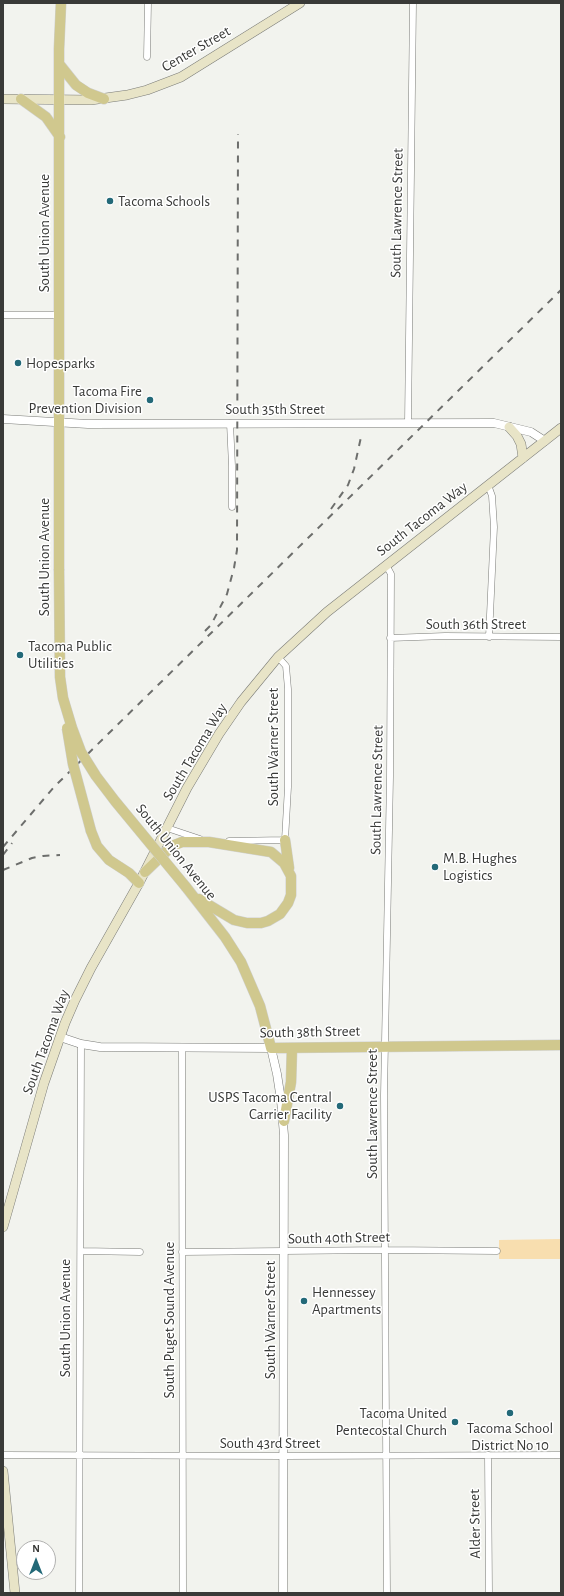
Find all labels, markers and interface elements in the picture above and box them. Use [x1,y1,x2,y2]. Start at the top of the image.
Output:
street label: Center Street [158,22,234,76]
street label: South Lawrence Street [387,148,407,278]
street label: South Union Avenue [35,174,53,292]
place label: Tacoma Schools [118,192,210,210]
marker: Tacoma Schools [105,196,115,206]
place label: Hopesparks [26,354,95,372]
marker: Hopesparks [13,358,23,368]
place label: Tacoma Fire Prevention Division [29,382,142,417]
marker: Tacoma Fire Prevention Division [145,395,155,405]
street label: South 35th Street [225,400,325,418]
street label: South Tacoma Way [373,478,471,560]
street label: South Union Avenue [35,498,53,616]
street label: South 36th Street [426,615,526,633]
place label: Tacoma Public Utilities [28,637,112,672]
marker: Tacoma Public Utilities [15,650,25,660]
street label: South Warner Street [264,688,282,806]
street label: South Tacoma Way [159,700,231,804]
street label: South Lawrence Street [367,725,387,855]
street label: South Union Avenue [132,800,220,904]
place label: M.B. Hughes Logistics [443,849,517,884]
marker: M.B. Hughes Logistics [430,862,440,872]
street label: South Tacoma Way [19,987,73,1097]
street label: South 38th Street [260,1022,360,1042]
street label: South Lawrence Street [363,1049,381,1179]
place label: USPS Tacoma Central Carrier Facility [208,1088,332,1123]
marker: USPS Tacoma Central Carrier Facility [335,1101,345,1111]
street label: South 40th Street [288,1228,390,1248]
street label: South Puget Sound Avenue [160,1242,178,1398]
street label: South Union Avenue [56,1259,74,1377]
street label: South Warner Street [261,1261,279,1379]
place label: Hennessey Apartments [312,1283,381,1318]
marker: Hennessey Apartments [299,1296,309,1306]
place label: Tacoma United Pentecostal Church [336,1404,447,1439]
marker: Tacoma School District No 10 [505,1408,515,1418]
marker: Tacoma United Pentecostal Church [450,1417,460,1427]
place label: Tacoma School District No 10 [467,1419,553,1454]
street label: South 43rd Street [220,1434,320,1452]
street label: Alder Street [465,1489,485,1559]
north arrow [16,1540,56,1580]
text: N [32,1543,40,1554]

